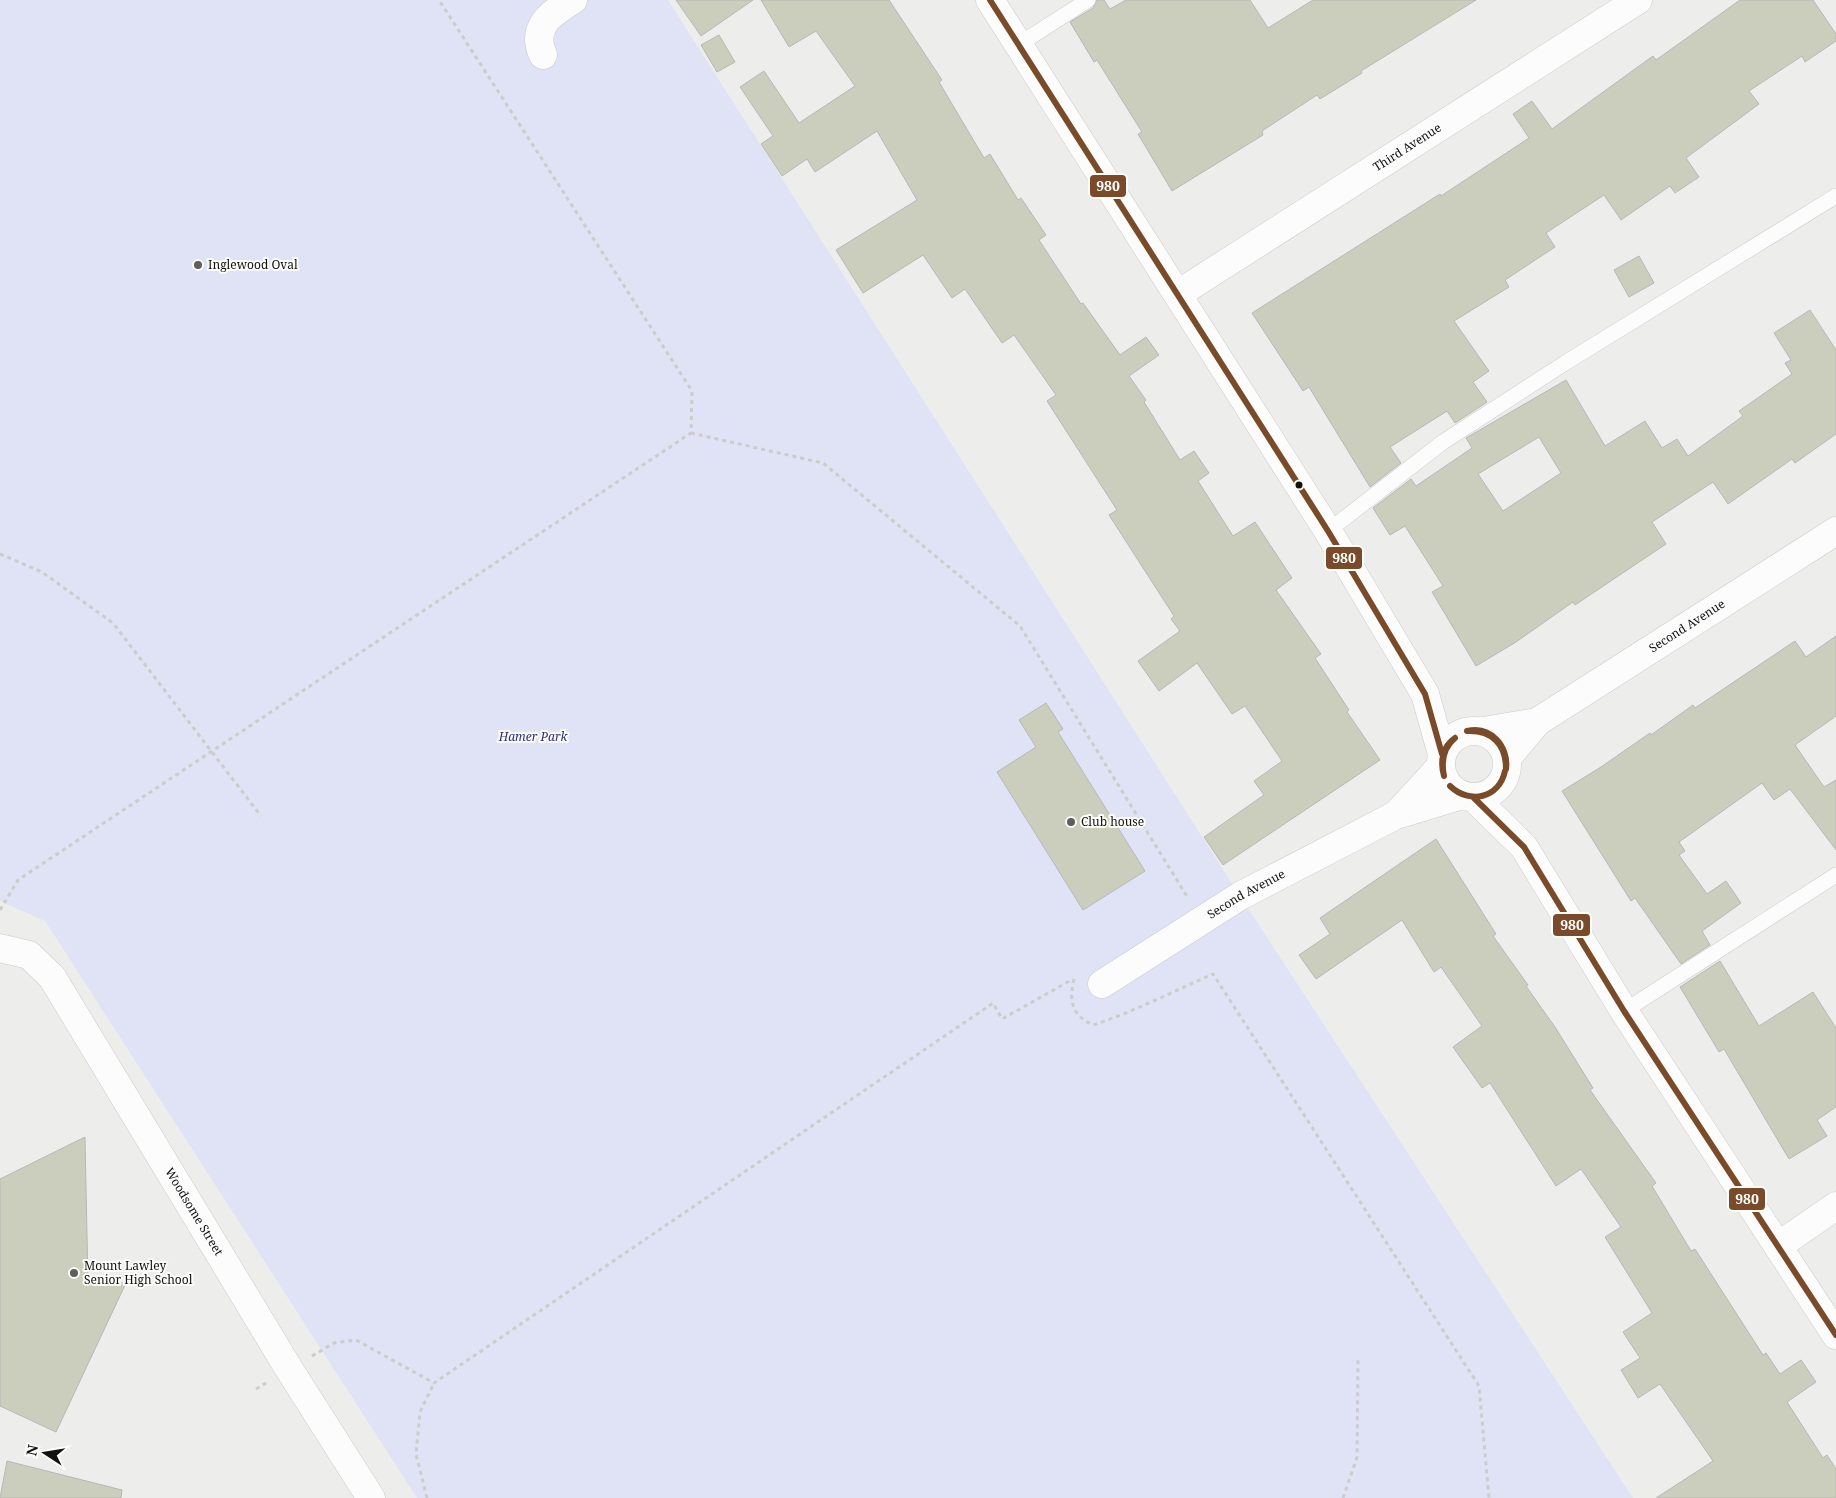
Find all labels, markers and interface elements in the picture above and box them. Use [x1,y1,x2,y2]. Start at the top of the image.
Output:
street label: Third Avenue [1370,119,1444,175]
line badge: 980 [1089,174,1127,198]
text: 980 [1096,176,1120,195]
place label: Inglewood Oval [208,256,298,273]
marker: Inglewood Oval [192,259,204,271]
unlabelled marker [1294,480,1304,490]
line badge: 980 [1325,546,1363,570]
text: 980 [1332,548,1356,567]
street label: Second Avenue [1646,595,1728,656]
park label: Hamer Park [498,728,569,745]
place label: Club house [1081,813,1144,830]
marker: Club house [1065,816,1077,828]
street label: Second Avenue [1204,865,1288,923]
line badge: 980 [1552,913,1591,937]
text: 980 [1560,915,1584,934]
street label: Woodsome Street [161,1164,227,1259]
line badge: 980 [1728,1187,1766,1211]
text: 980 [1735,1189,1759,1208]
place label: Mount Lawley Senior High School [84,1257,193,1288]
marker: Mount Lawley Senior High School [68,1267,80,1279]
north arrow [20,1428,70,1478]
text: N [21,1443,42,1458]

